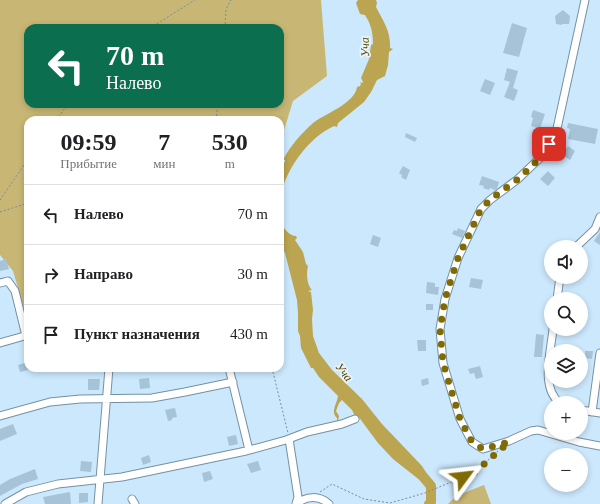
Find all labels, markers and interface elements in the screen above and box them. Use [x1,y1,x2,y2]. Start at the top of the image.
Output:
water label: Уча [358,37,372,57]
icon: left [40,40,92,92]
text: 70 m [106,40,164,71]
text: Налево [106,73,162,93]
pin [532,127,566,161]
text: 09:59 [61,129,117,155]
text: 7 [158,129,170,155]
text: 530 [212,129,248,155]
icon: arrive [538,133,560,155]
text: Прибытие [60,156,117,171]
text: мин [153,156,175,171]
text: m [225,156,235,171]
icon: left [40,204,62,226]
text: Налево [74,206,124,222]
text: 70 m [238,206,268,222]
map controls [544,240,588,492]
button: sound [544,240,588,284]
icon: right [40,264,62,286]
text: Направо [74,266,133,282]
text: 30 m [238,266,268,282]
button: search [544,292,588,336]
icon: arrive [40,324,62,346]
text: Пункт назначения [74,326,200,342]
text: 430 m [230,326,268,342]
button: layers [544,344,588,388]
water label: Уча [332,360,356,384]
button: + [544,396,588,440]
button: − [544,448,588,492]
position arrow [442,456,484,498]

